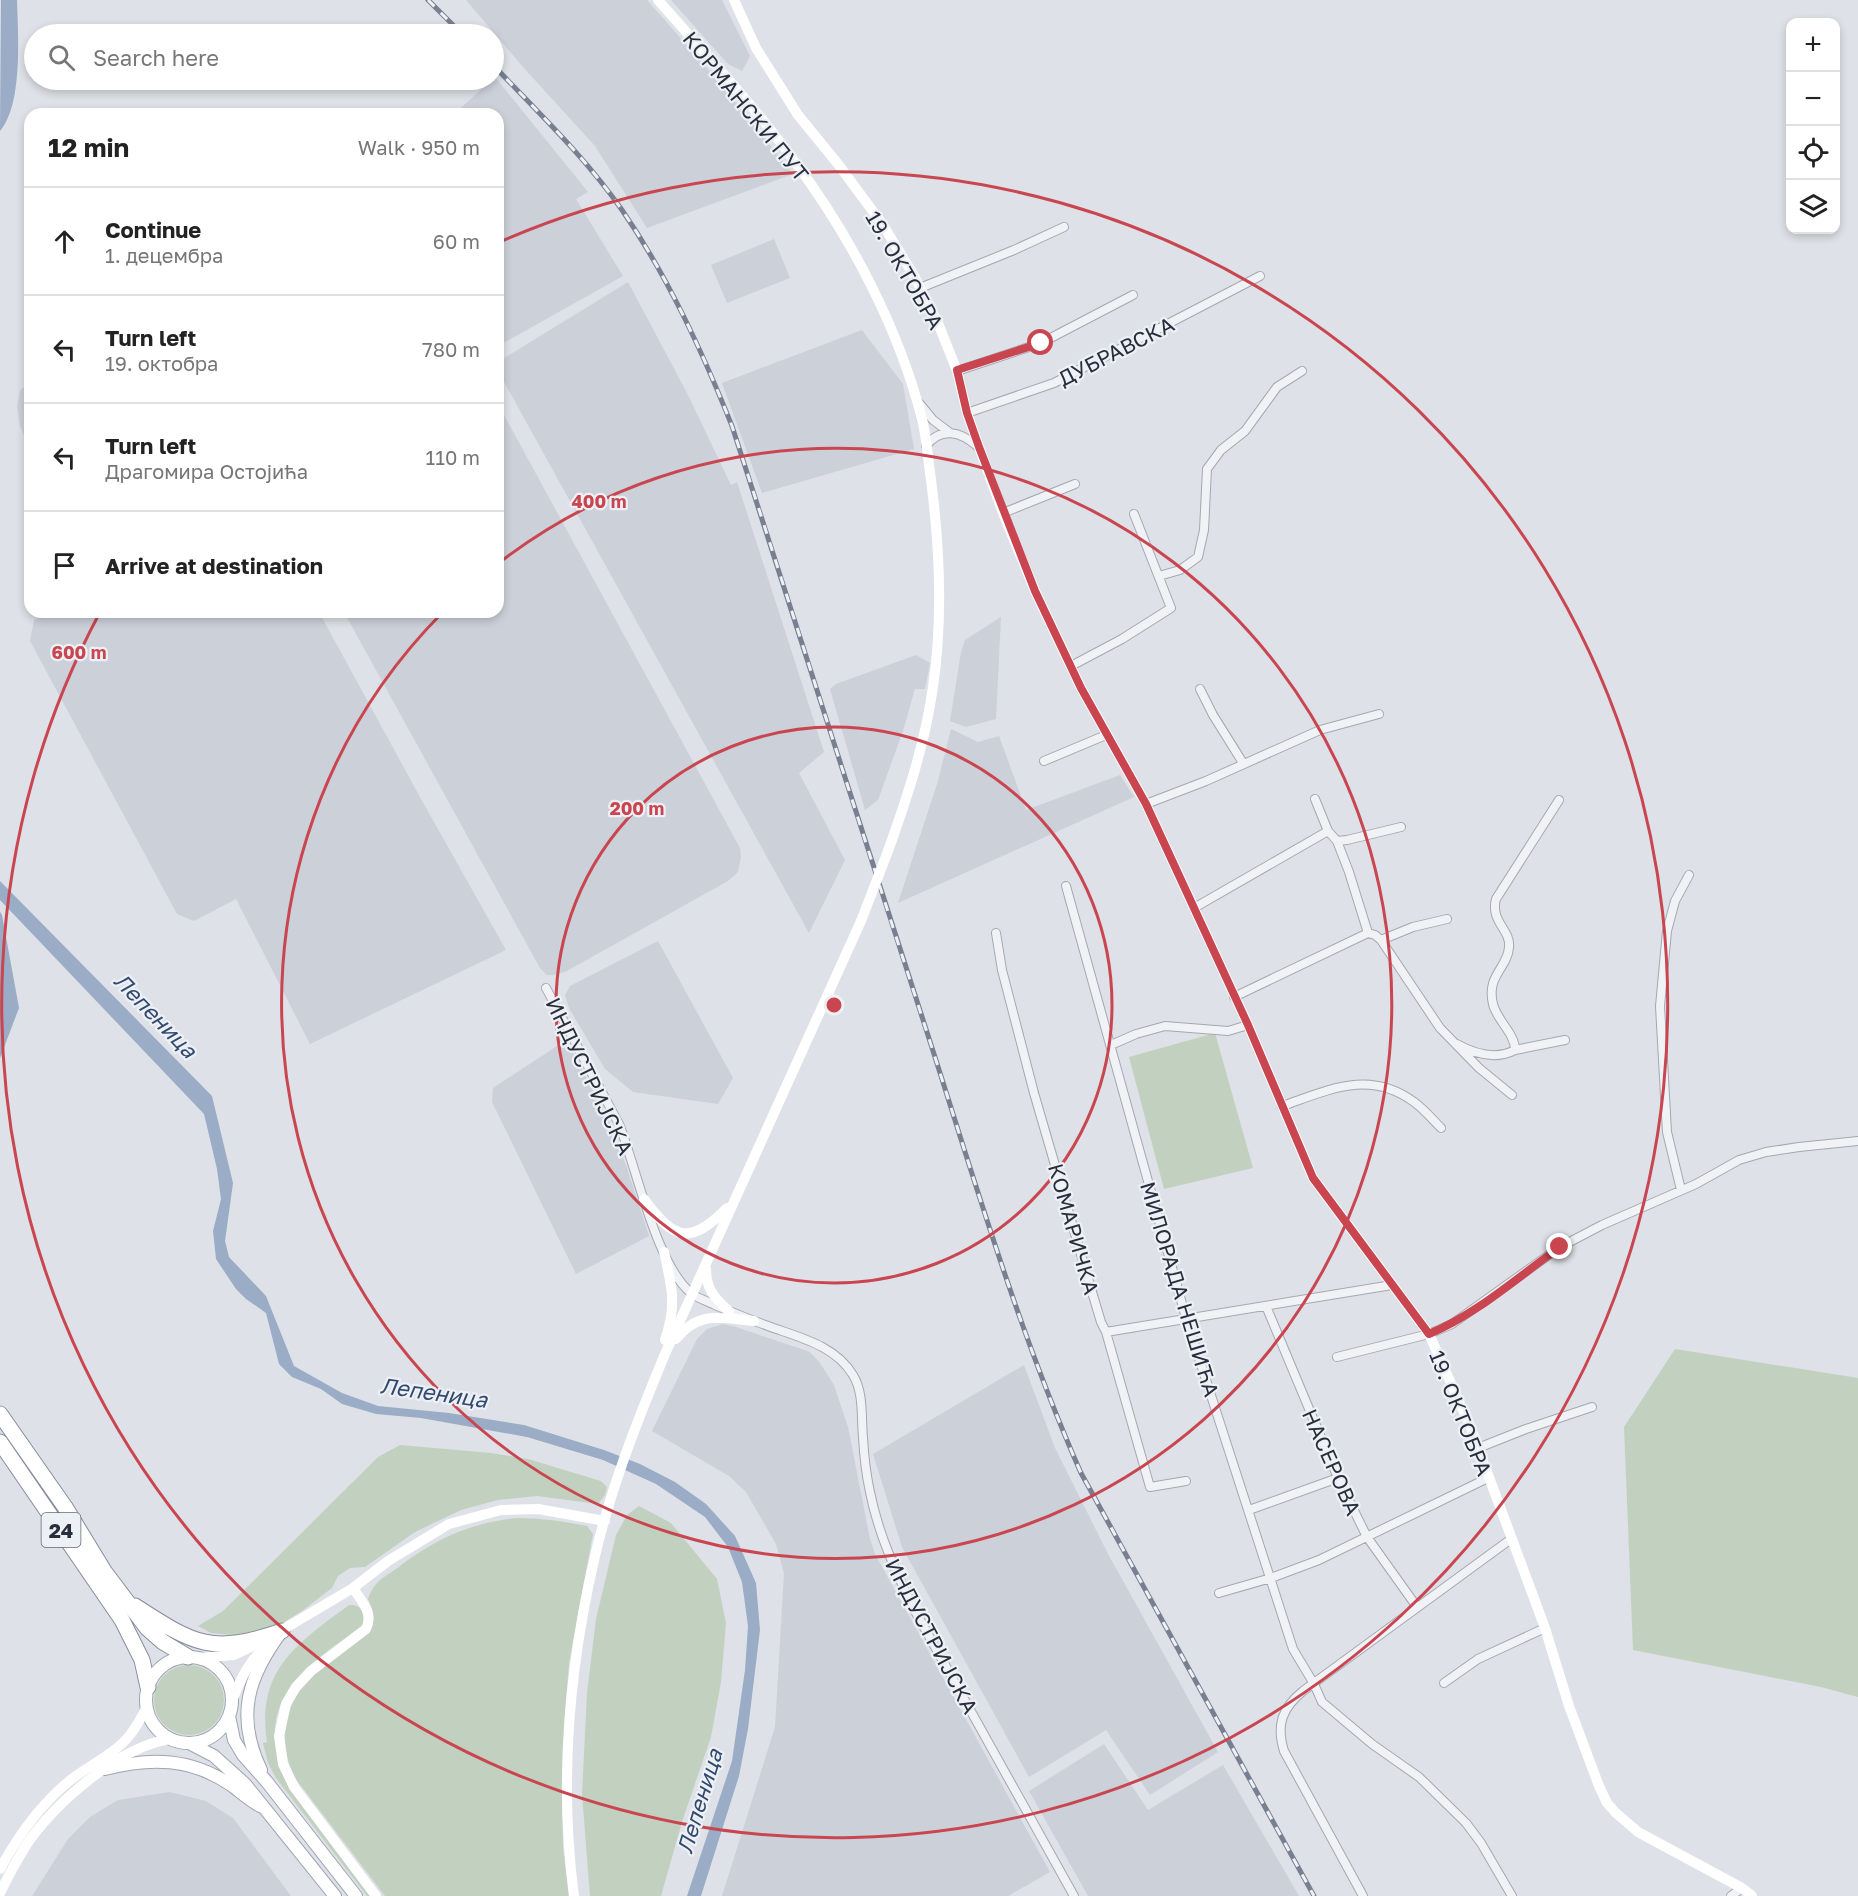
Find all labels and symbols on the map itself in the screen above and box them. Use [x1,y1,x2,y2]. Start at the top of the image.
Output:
street label: КОРМАНСКИ ПУТ [678,26,814,186]
street label: 19. ОКТОБРА [861,206,949,334]
street label: ДУБРАВСКА [1054,311,1178,391]
route start [1027,329,1053,355]
text: 400 m [572,490,626,512]
text: 600 m [51,641,107,663]
text: 200 m [610,797,664,819]
water label: Лепеница [109,967,204,1064]
street label: ИНДУСТРИЈСКА [541,993,639,1159]
centre of rings [824,995,844,1015]
street label: КОМАРИЧКА [1043,1161,1105,1297]
street label: МИЛОРАДА НЕШИЋА [1135,1178,1225,1400]
route end [1546,1233,1572,1259]
street label: 19. ОКТОБРА [1424,1347,1498,1479]
water label: Лепеница [379,1371,491,1413]
street label: НАСЕРОВА [1297,1405,1367,1519]
road number: 24 [42,1513,80,1547]
street label: ИНДУСТРИЈСКА [880,1554,984,1718]
water label: Лепеница [670,1744,728,1856]

